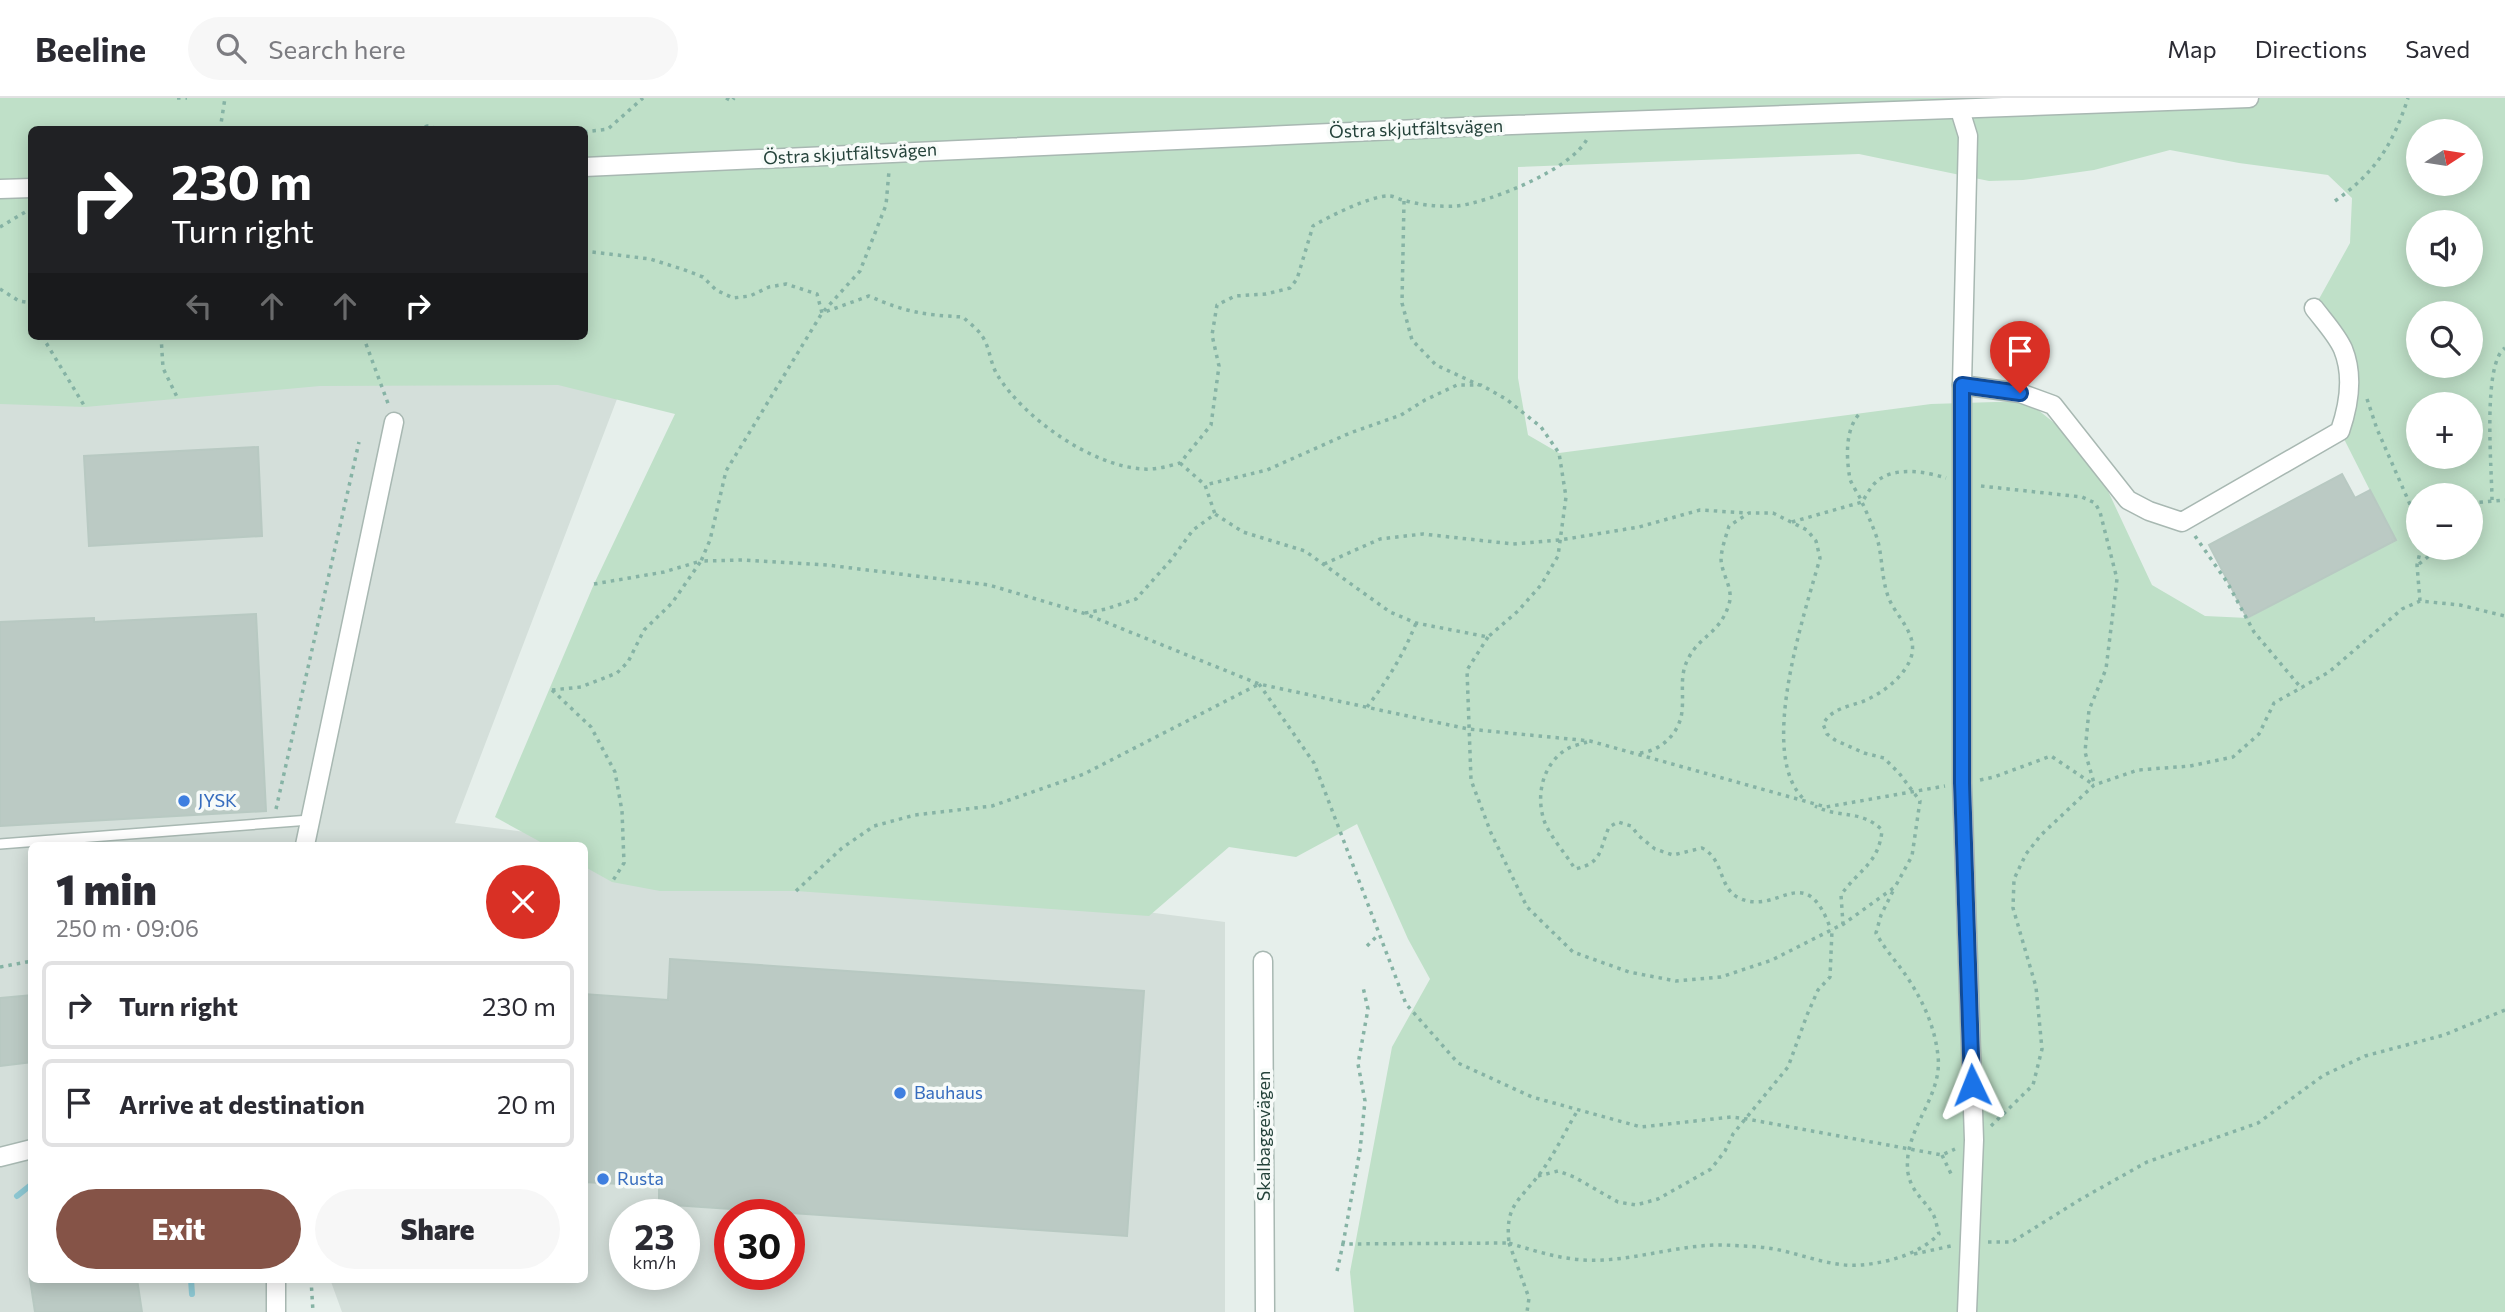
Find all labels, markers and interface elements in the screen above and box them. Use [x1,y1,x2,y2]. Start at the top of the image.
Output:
search box [188,17,678,80]
text: Beeline [35,28,146,69]
icon: search [212,29,250,67]
text: Search here [268,33,406,64]
text: Map [2167,34,2217,63]
text: Directions [2255,34,2367,63]
text: Saved [2405,34,2470,63]
street label: Östra skjutfältsvägen [1329,114,1503,142]
north arrow [2406,119,2483,196]
map controls [2406,119,2483,560]
street label: Östra skjutfältsvägen [762,137,937,169]
text: 230 m [171,150,312,210]
icon: right [56,154,147,245]
text: Turn right [171,210,314,250]
button: sound [2406,210,2483,287]
icon: left [180,287,218,325]
icon: ahead [253,287,291,325]
icon: ahead [326,287,364,325]
icon: right [399,287,437,325]
button: search [2406,301,2483,378]
pin [1990,321,2050,393]
icon: arrive [2001,332,2039,370]
button: + [2406,392,2483,469]
button: − [2406,483,2483,560]
place label: JYSK [198,789,237,811]
marker: JYSK [176,793,192,809]
text: 1 min [56,862,157,914]
button: close [486,865,560,939]
text: 250 m · 09:06 [56,914,199,942]
icon: right [60,986,98,1024]
text: Turn right [119,990,238,1021]
text: 230 m [482,990,556,1021]
position arrow [1935,1048,2009,1122]
street label: Skalbaggevägen [1252,1071,1274,1201]
place label: Bauhaus [914,1081,983,1103]
icon: arrive [60,1084,98,1122]
marker: Bauhaus [892,1085,908,1101]
text: Arrive at destination [119,1088,365,1119]
text: 20 m [497,1088,556,1119]
place label: Rusta [617,1167,664,1189]
marker: Rusta [595,1171,611,1187]
button: Exit [56,1189,301,1269]
button: Share [315,1189,560,1269]
speed limit sign: 30 [714,1199,805,1290]
text: 23 [634,1214,675,1257]
text: km/h [633,1251,676,1273]

